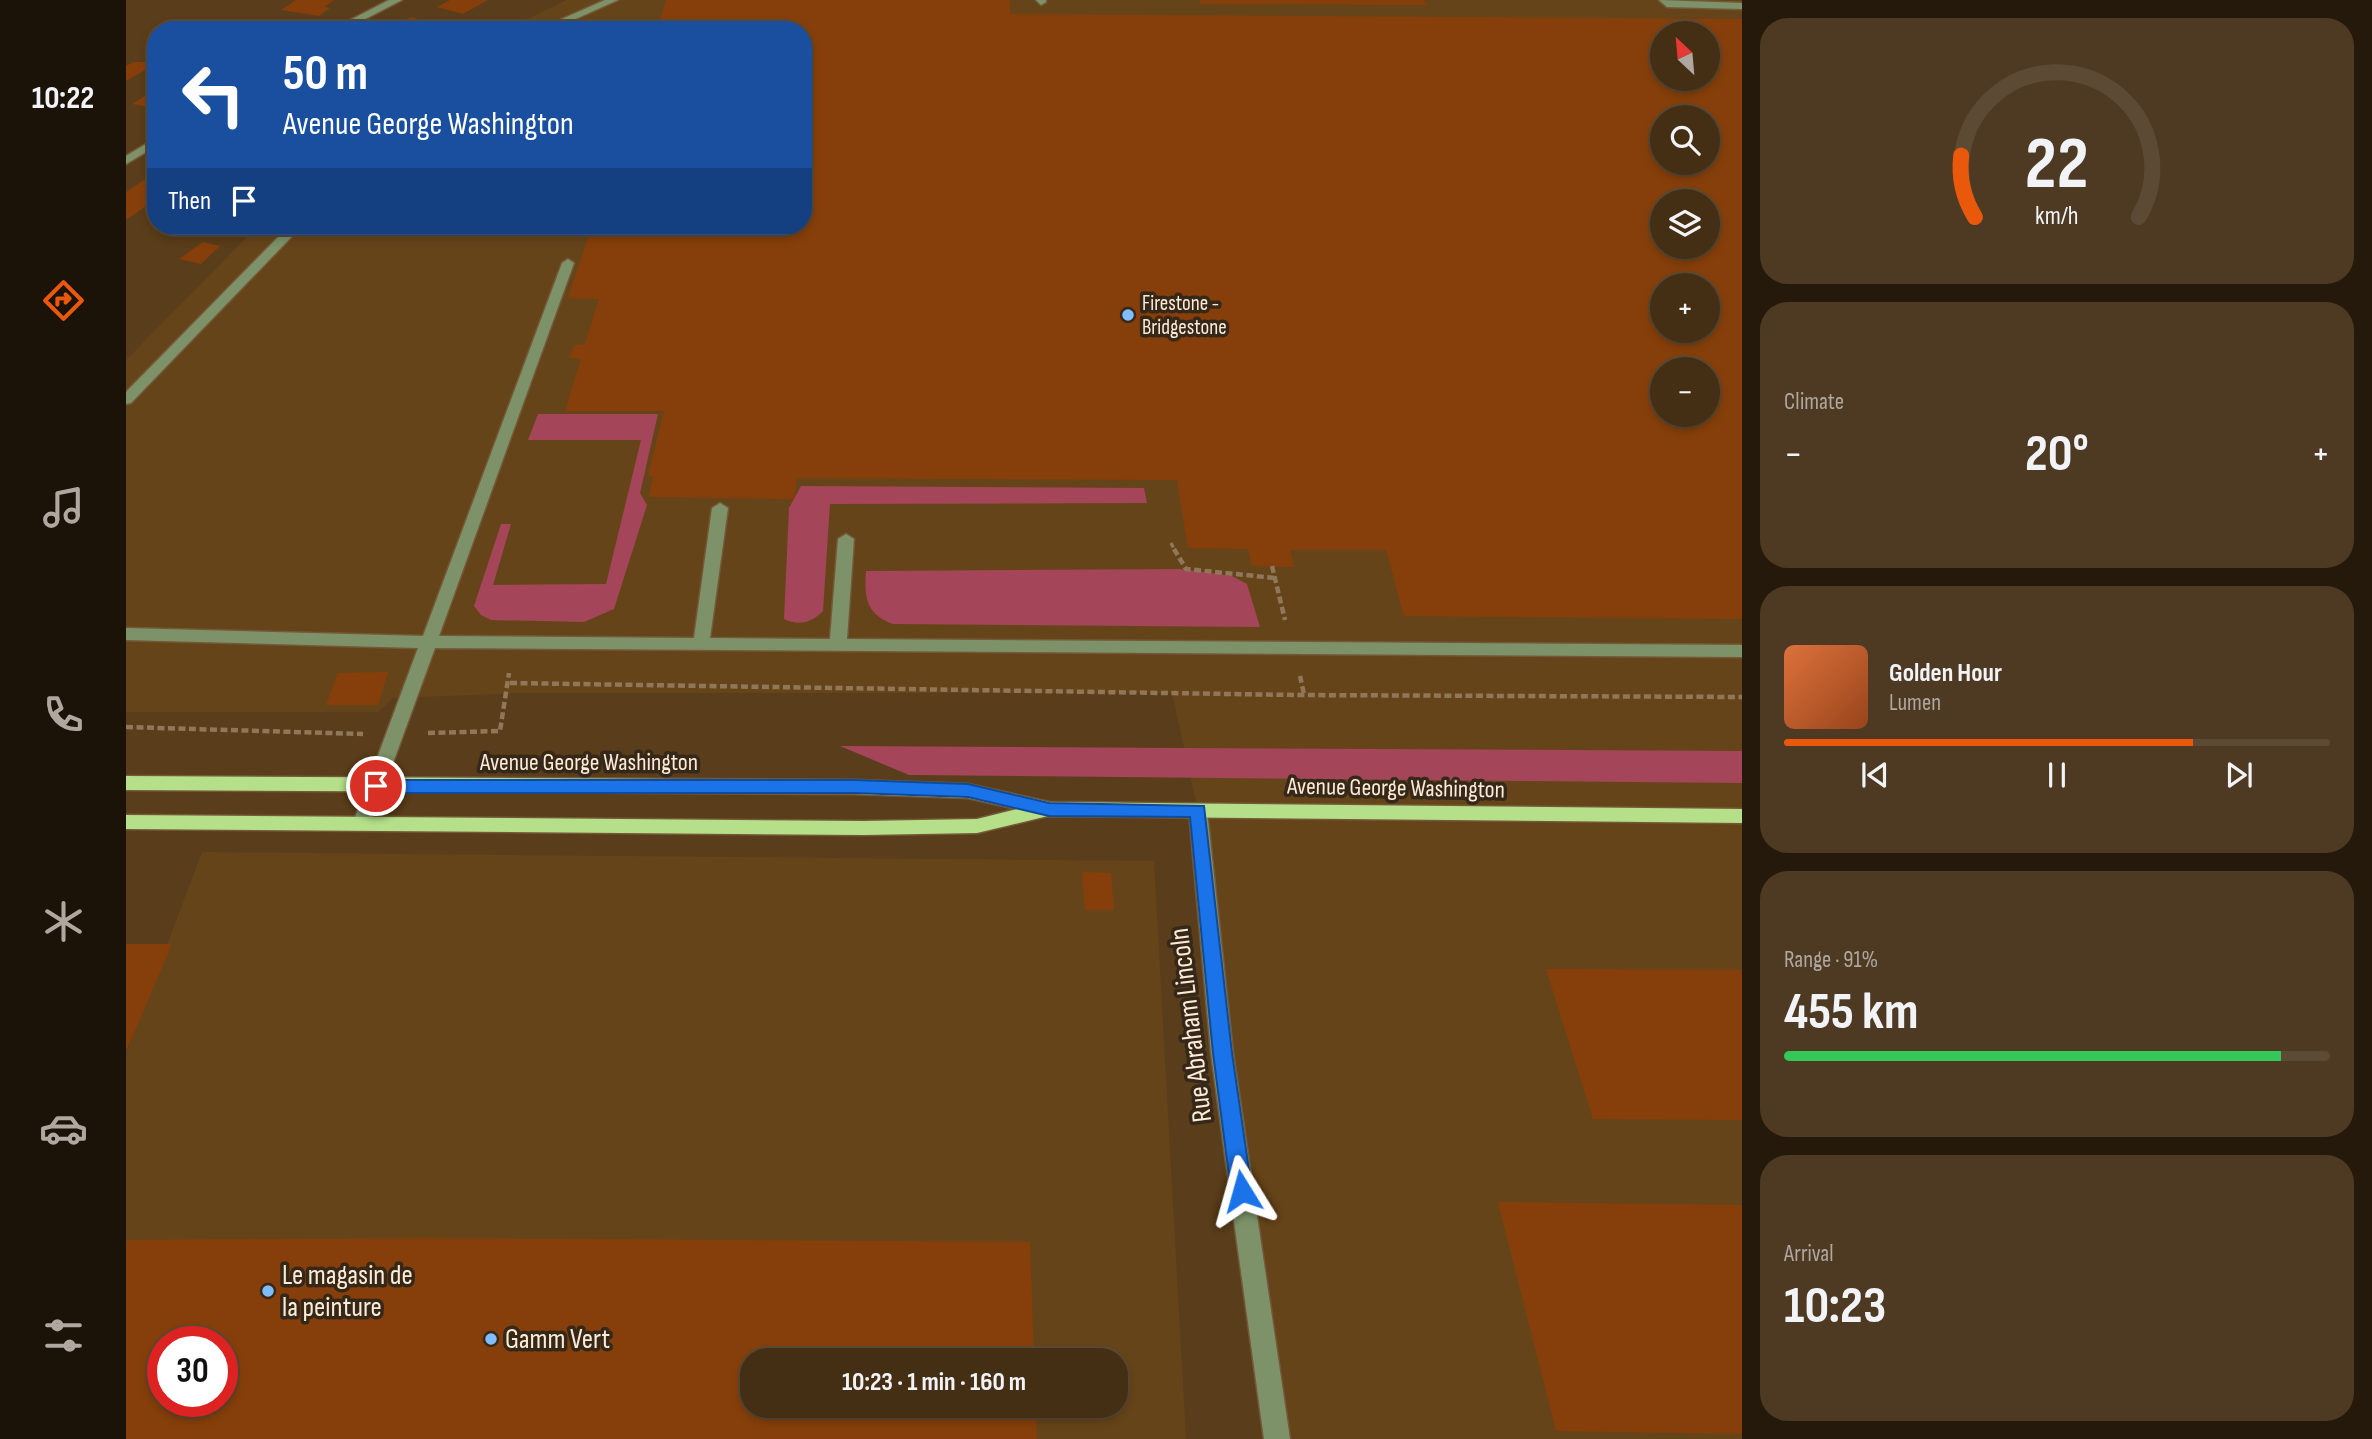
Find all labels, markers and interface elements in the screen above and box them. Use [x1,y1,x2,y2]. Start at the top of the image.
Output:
north arrow [1650,21,1720,91]
map controls [1650,21,1720,427]
text: 50 m [283,45,368,104]
icon: left [168,49,259,140]
text: 10:22 [32,79,94,118]
text: Avenue George Washington [283,105,574,144]
button: search [1650,105,1720,175]
text: 22 [2025,121,2089,209]
icon: arrive [225,182,263,220]
text: Then [168,186,211,217]
button: layers [1650,189,1720,259]
text: km/h [2035,201,2079,232]
button: + [1650,273,1720,343]
icon: directions [39,276,88,325]
place label: Firestone - Bridgestone [1142,291,1227,340]
marker: Firestone - Bridgestone [1120,307,1136,323]
button: − [1650,357,1720,427]
text: Climate [1784,388,1844,416]
text: 20° [2025,423,2089,486]
text: − [1784,432,1803,477]
text: + [2311,432,2330,477]
icon: music [39,483,88,532]
text: Golden Hour [1889,658,2002,689]
text: Lumen [1889,689,1941,717]
icon: phone [39,690,88,739]
street label: Avenue George Washington [479,748,698,777]
pin [346,756,406,816]
icon: previous [1856,756,1894,794]
icon: pause [2038,756,2076,794]
icon: next [2220,756,2258,794]
icon: arrive [357,767,395,805]
street label: Avenue George Washington [1286,772,1505,804]
icon: climate [39,897,88,946]
street label: Rue Abraham Lincoln [1163,926,1219,1124]
text: Range · 91% [1784,946,1878,974]
text: 455 km [1784,981,1918,1044]
icon: car [39,1104,88,1153]
position arrow [1205,1154,1279,1228]
text: Arrival [1784,1240,1833,1268]
place label: Le magasin de la peinture [282,1259,413,1324]
text: 10:23 [1784,1275,1886,1338]
marker: Le magasin de la peinture [260,1283,276,1299]
icon: filters [39,1311,88,1360]
place label: Gamm Vert [505,1323,610,1356]
speed limit sign: 30 [147,1326,238,1417]
marker: Gamm Vert [483,1331,499,1347]
text: 10:23 · 1 min · 160 m [842,1367,1026,1398]

